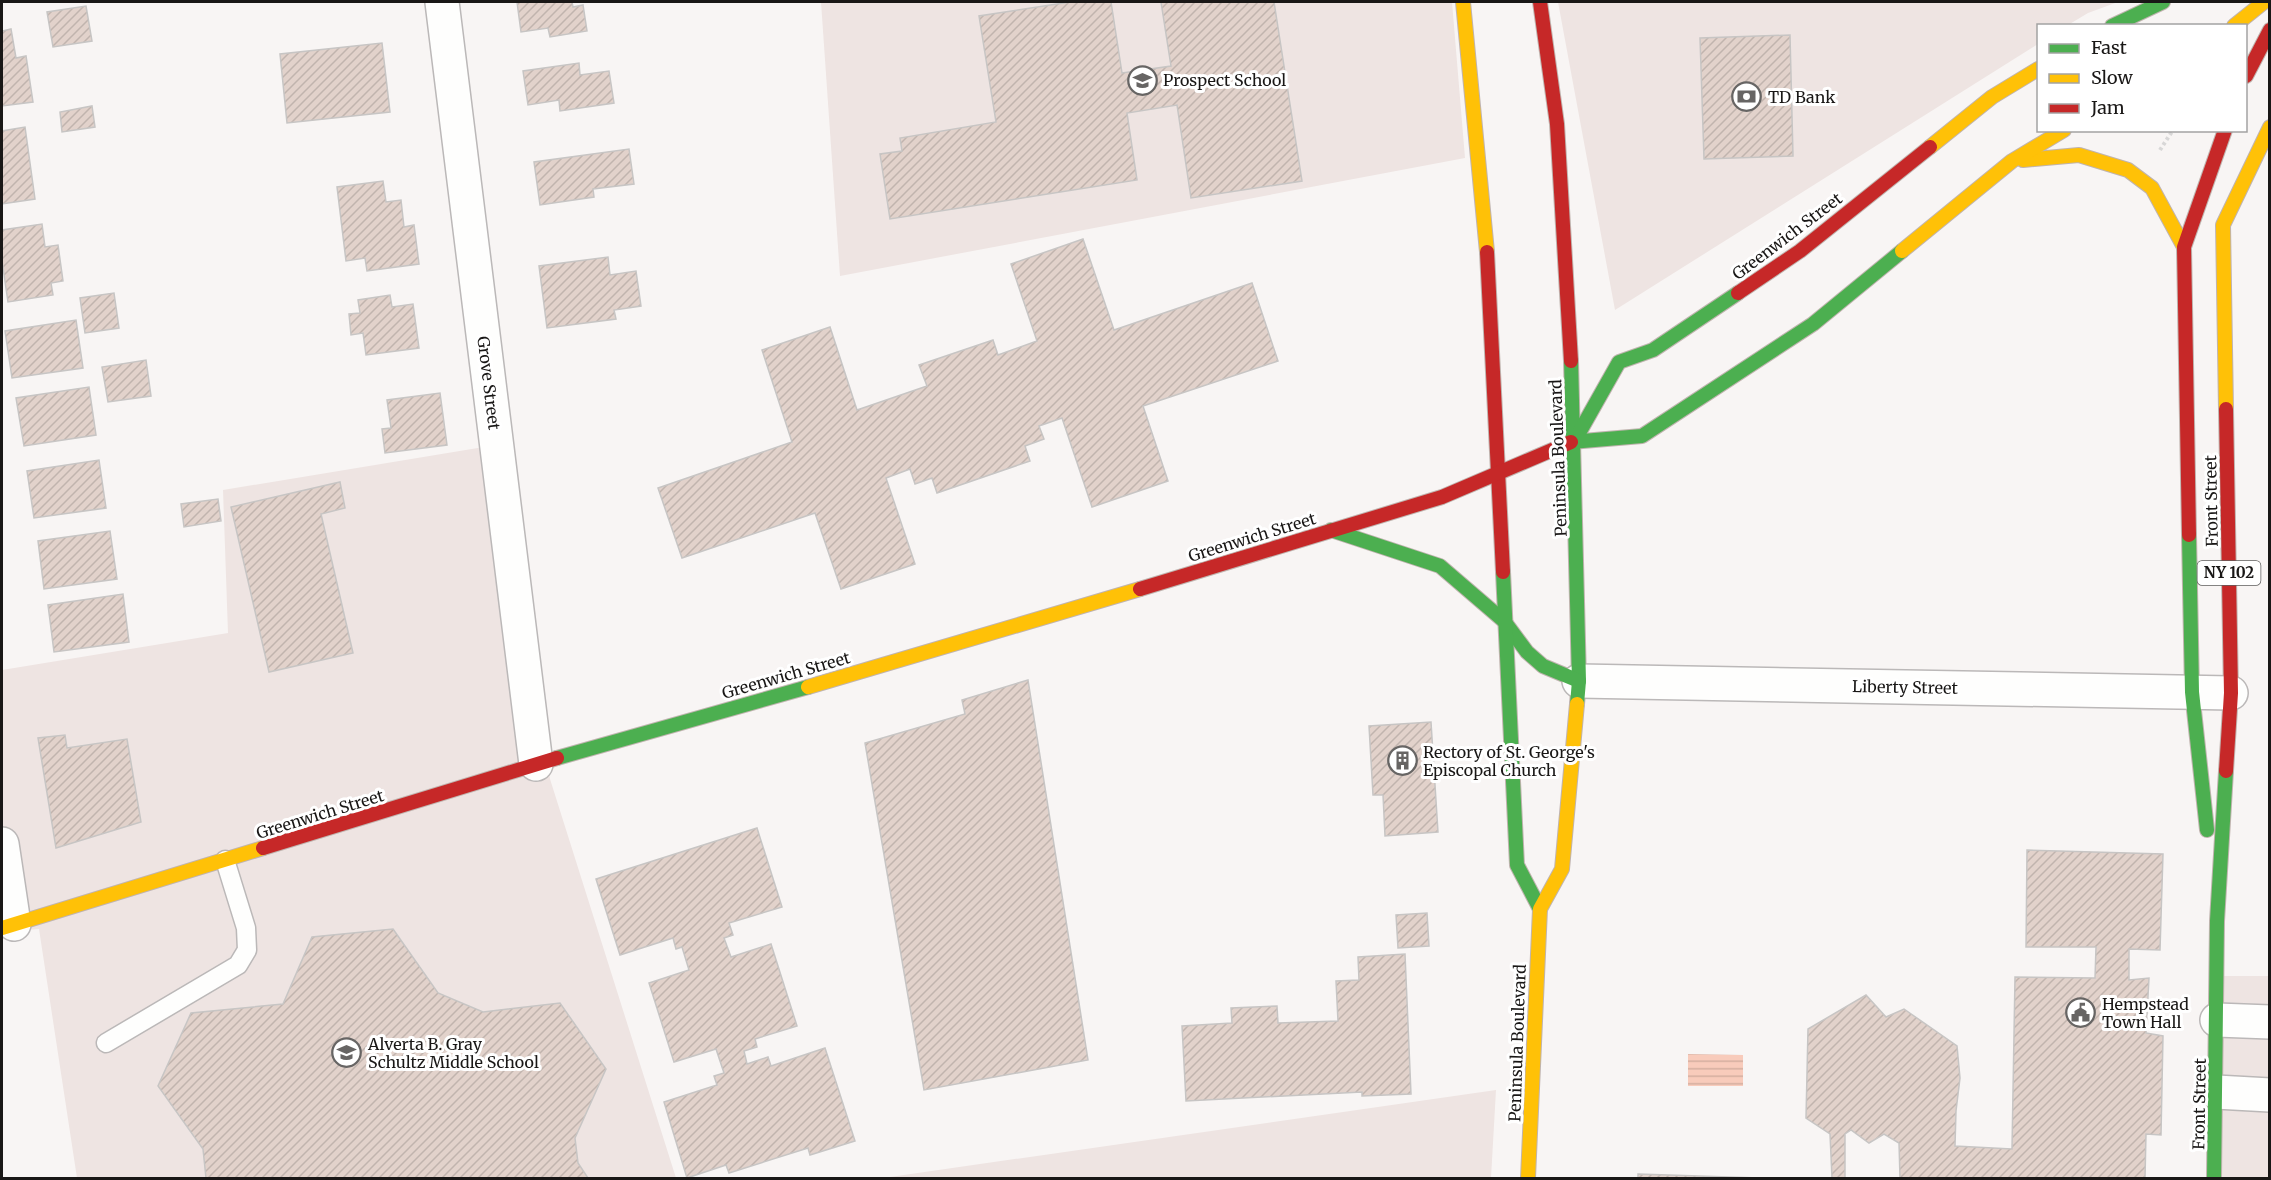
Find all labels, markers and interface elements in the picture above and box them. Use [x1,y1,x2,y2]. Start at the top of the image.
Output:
legend [2037,24,2247,132]
text: Fast [2091,36,2127,59]
school or university icon: Prospect School [1126,64,1158,96]
text: Slow [2091,66,2134,89]
place label: Prospect School [1163,70,1286,90]
bank icon: TD Bank [1731,81,1763,113]
place label: TD Bank [1768,87,1836,107]
text: Jam [2090,96,2125,119]
street label: Greenwich Street [1728,188,1846,284]
street label: Grove Street [473,335,505,432]
street label: Peninsula Boulevard [1545,379,1571,537]
street label: Front Street [2200,454,2222,547]
street label: Greenwich Street [1186,508,1319,566]
road number: NY 102 [2198,561,2260,585]
street label: Greenwich Street [720,647,853,703]
street label: Liberty Street [1852,676,1959,698]
place label: Rectory of St. George's Episcopal Church [1423,742,1595,780]
building icon: Rectory of St. George's Episcopal Church [1386,745,1418,777]
street label: Greenwich Street [254,785,387,843]
street label: Peninsula Boulevard [1504,964,1530,1122]
place label: Hempstead Town Hall [2102,994,2189,1032]
public building icon: Hempstead Town Hall [2065,997,2097,1029]
place label: Alverta B. Gray Schultz Middle School [367,1034,539,1072]
school or university icon: Alverta B. Gray Schultz Middle School [331,1037,363,1069]
street label: Front Street [2188,1057,2210,1150]

